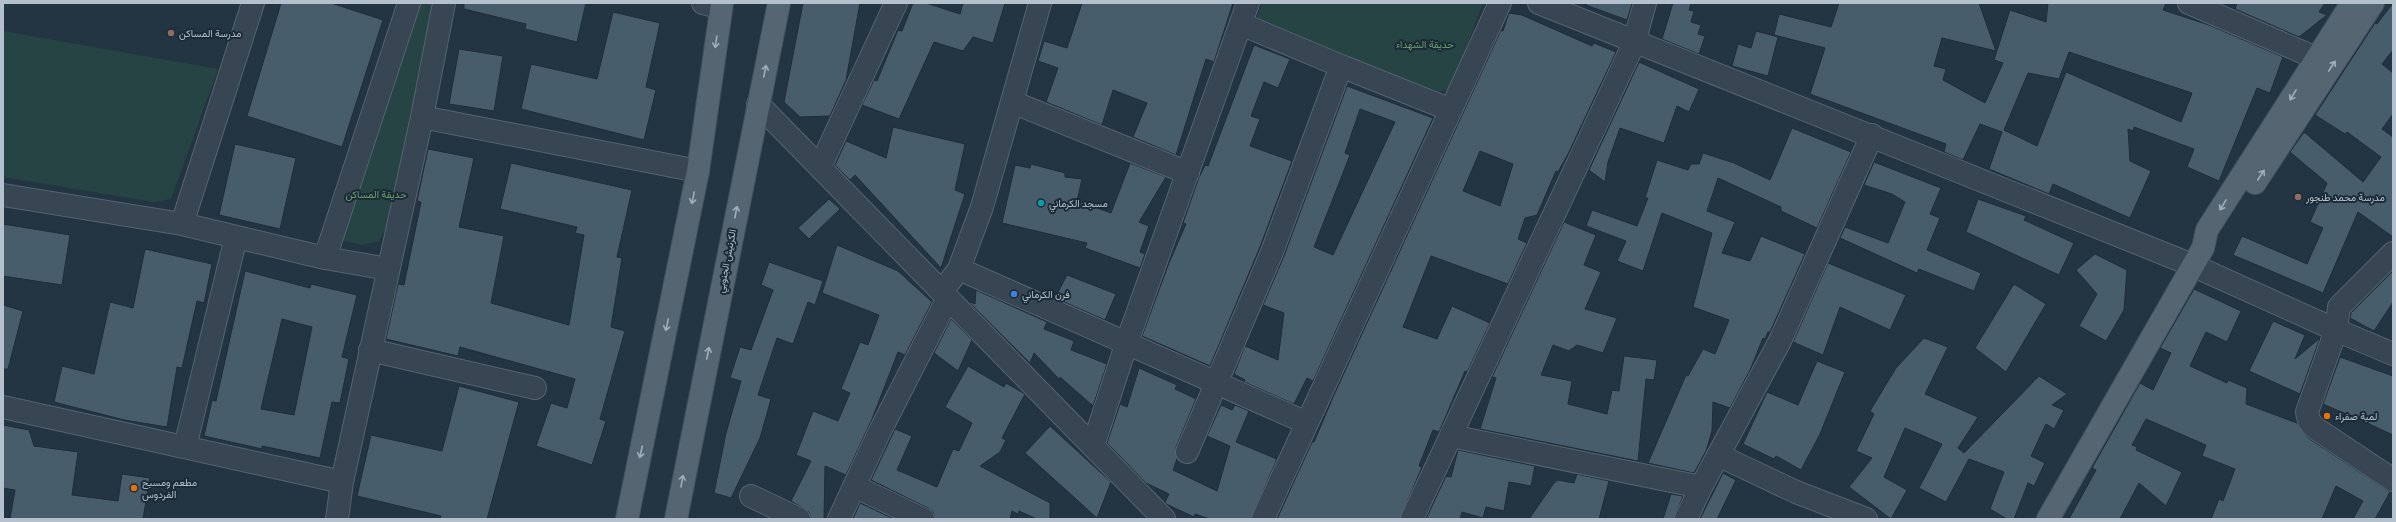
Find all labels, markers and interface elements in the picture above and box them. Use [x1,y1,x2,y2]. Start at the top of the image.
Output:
marker: مدرسة المساكن [166,28,176,38]
place label: مدرسة المساكن [179,28,241,40]
one-way arrow [712,35,720,48]
park label: حديقة الشهداء [1396,39,1454,51]
one-way arrow [2328,61,2336,72]
one-way arrow [761,65,769,78]
one-way arrow [2289,89,2297,100]
one-way arrow [2256,169,2265,180]
park label: حديقة المساكن [345,189,407,201]
one-way arrow [688,191,696,204]
marker: مدرسة محمد طنجور [2293,192,2303,202]
place label: مدرسة محمد طنجور [2305,192,2385,204]
marker: مسجد الكرماني [1036,198,1046,208]
place label: مسجد الكرماني [1049,198,1108,212]
one-way arrow [2219,199,2227,211]
one-way arrow [732,206,740,219]
street label: الكرنيش الجنوبي [715,228,741,295]
marker: فرن الكرماني [1009,289,1019,299]
place label: فرن الكرماني [1022,289,1070,303]
one-way arrow [662,318,670,331]
one-way arrow [704,347,712,360]
marker: لمبة صفراء [2322,411,2332,421]
place label: لمبة صفراء [2335,411,2378,423]
one-way arrow [636,446,644,459]
one-way arrow [678,474,686,487]
place label: مطعم ومسبح الفردوس [142,477,197,501]
marker: مطعم ومسبح الفردوس [129,483,139,493]

